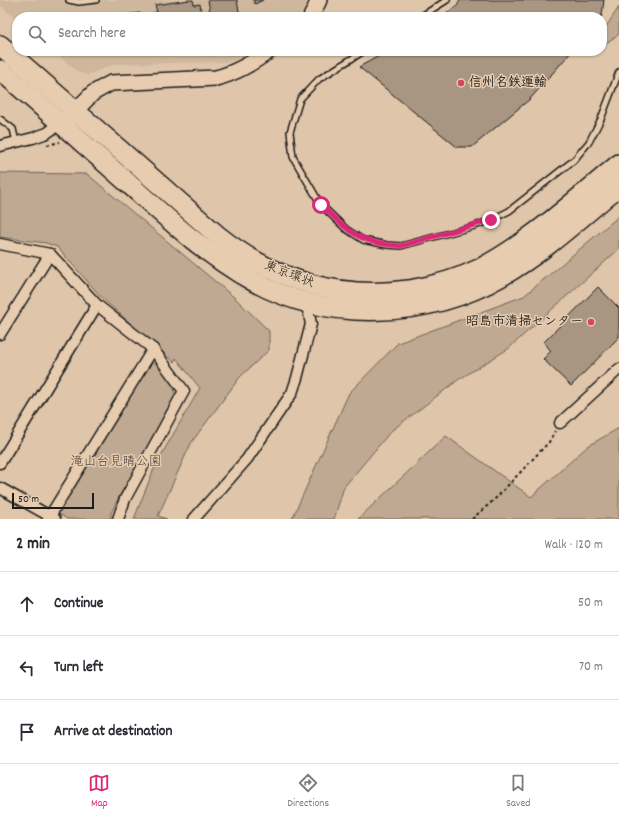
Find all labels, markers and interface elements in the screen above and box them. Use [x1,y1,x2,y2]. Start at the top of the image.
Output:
search box [12,12,607,56]
icon: search [26,23,48,45]
text: Search here [58,23,126,45]
place label: 信州名鉄運輸 [469,74,547,93]
marker: 信州名鉄運輸 [456,78,466,88]
route start [312,196,330,214]
route end [482,211,500,229]
street label: 東京環状 [261,257,317,293]
place label: 昭島市清掃センター [466,313,583,332]
marker: 昭島市清掃センター [586,317,596,327]
park label: 滝山台見晴公園 [70,453,162,472]
scale bar [12,491,94,510]
text: 50 m [18,492,39,508]
text: 2 min [16,533,50,557]
text: Walk · 120 m [545,536,603,555]
icon: ahead [16,593,38,615]
text: Continue [54,593,103,615]
text: 50 m [578,594,603,613]
icon: left [16,657,38,679]
text: Turn left [54,657,103,679]
text: 70 m [579,658,603,677]
icon: arrive [16,721,38,743]
text: Arrive at destination [54,721,172,743]
tab: Map [88,772,110,812]
tab: Directions [287,772,329,812]
tab: Saved [506,772,531,812]

